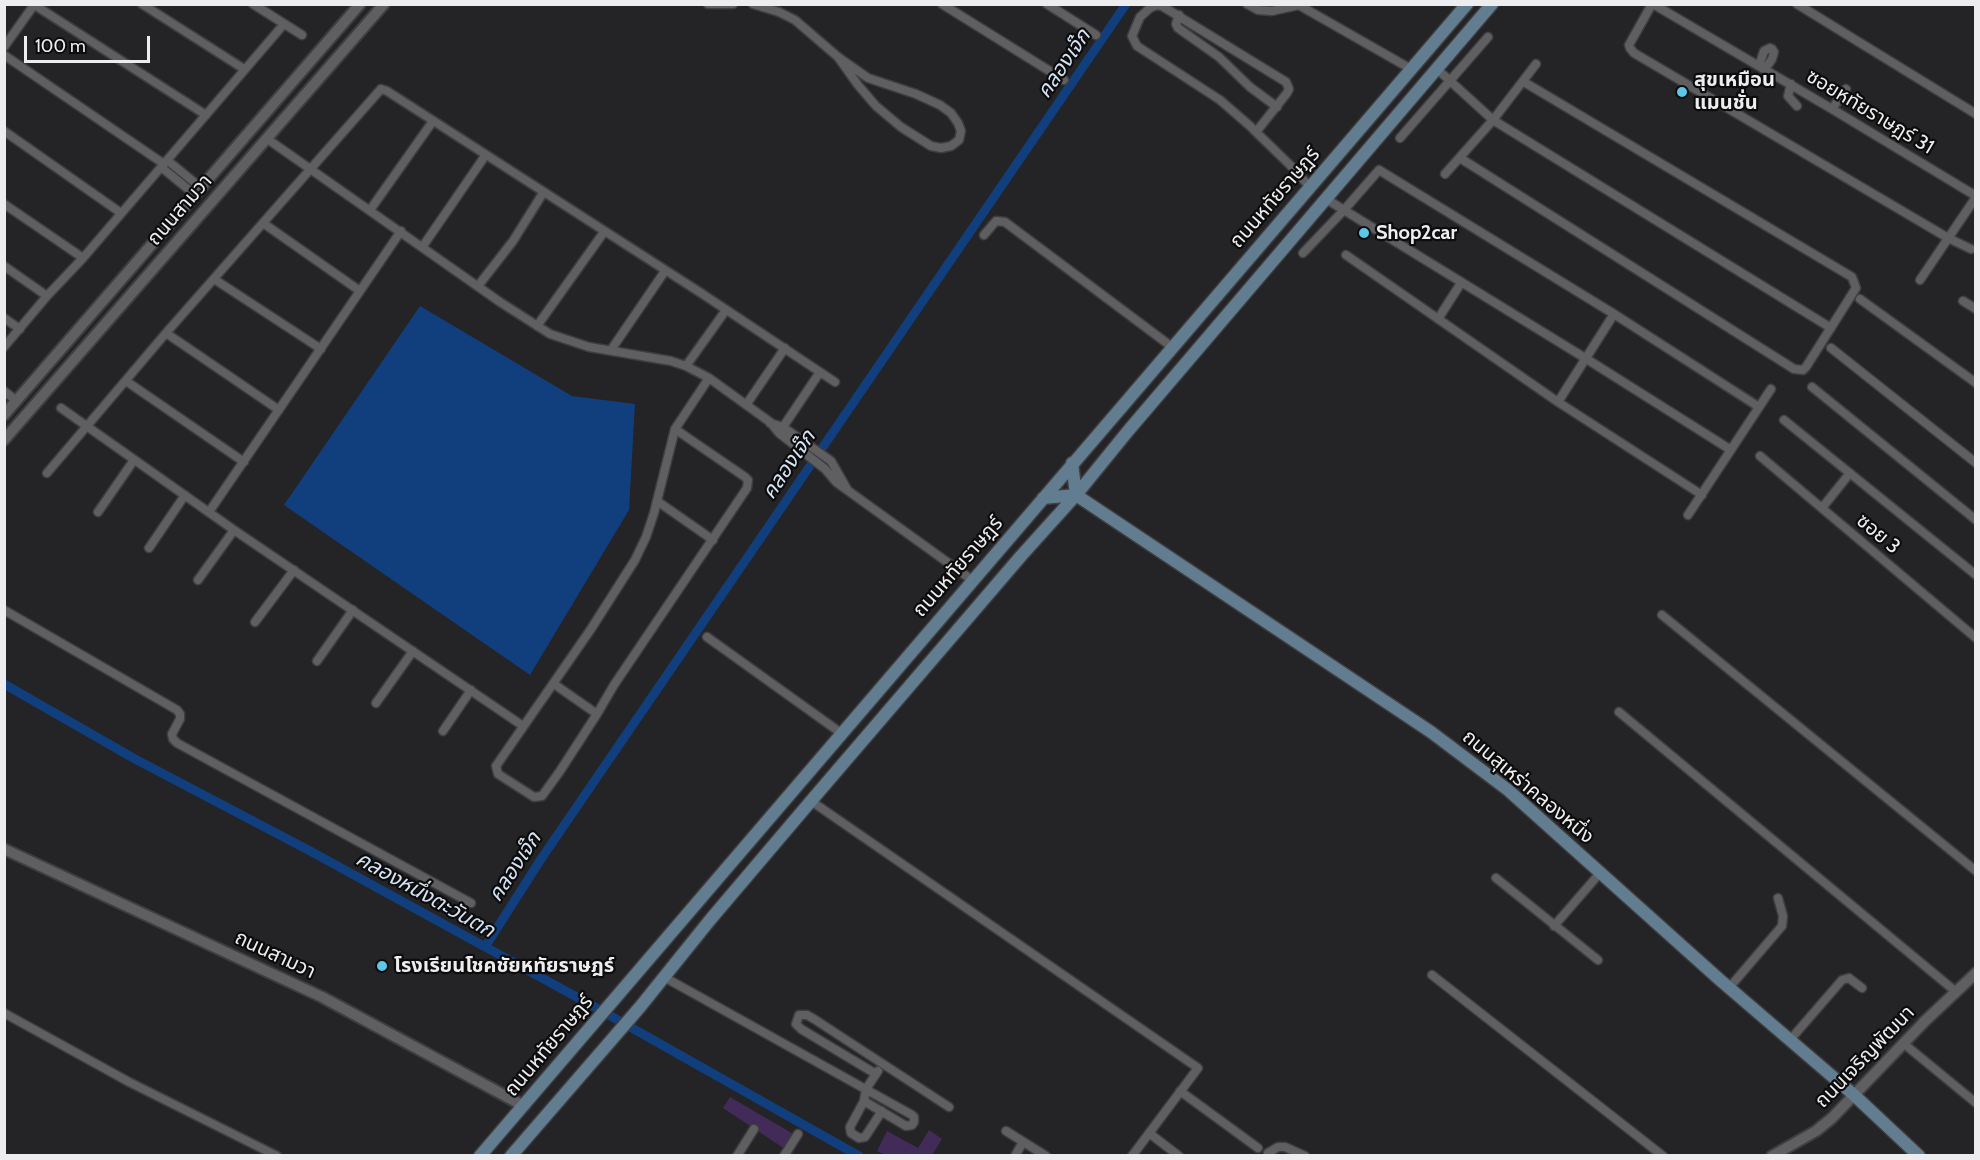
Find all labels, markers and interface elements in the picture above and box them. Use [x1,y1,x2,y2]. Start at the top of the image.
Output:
scale bar [27,24,153,62]
water label: คลองเจ๊ก [1032,25,1096,103]
text: 100 m [35,35,86,57]
street label: ซอยหทัยราษฎร์ 31 [1802,64,1938,160]
place label: สุขเหมือน แมนชั่น [1694,68,1775,115]
marker: สุขเหมือน แมนชั่น [1675,85,1689,99]
street label: ถนนหทัยราษฎร์ [1225,143,1325,253]
street label: ถนนสามวา [143,170,217,250]
place label: Shop2car [1376,221,1457,245]
marker: Shop2car [1357,226,1371,240]
water label: คลองเจ๊ก [757,426,821,504]
street label: ซอย 3 [1851,509,1905,559]
street label: ถนนหทัยราษฎร์ [908,512,1008,622]
street label: ถนนสุเหร่าคลองหนึ่ง [1457,725,1599,849]
water label: คลองเจ๊ก [483,828,547,906]
water label: คลองหนึ่งตะวันตก [351,847,499,943]
street label: ถนนสามวา [231,926,319,984]
place label: โรงเรียนโชคชัยหทัยราษฎร์ [394,954,614,978]
marker: โรงเรียนโชคชัยหทัยราษฎร์ [375,959,389,973]
street label: ถนนหทัยราษฎร์ [500,990,598,1102]
street label: ถนนเจริญพัฒนา [1810,1001,1920,1113]

